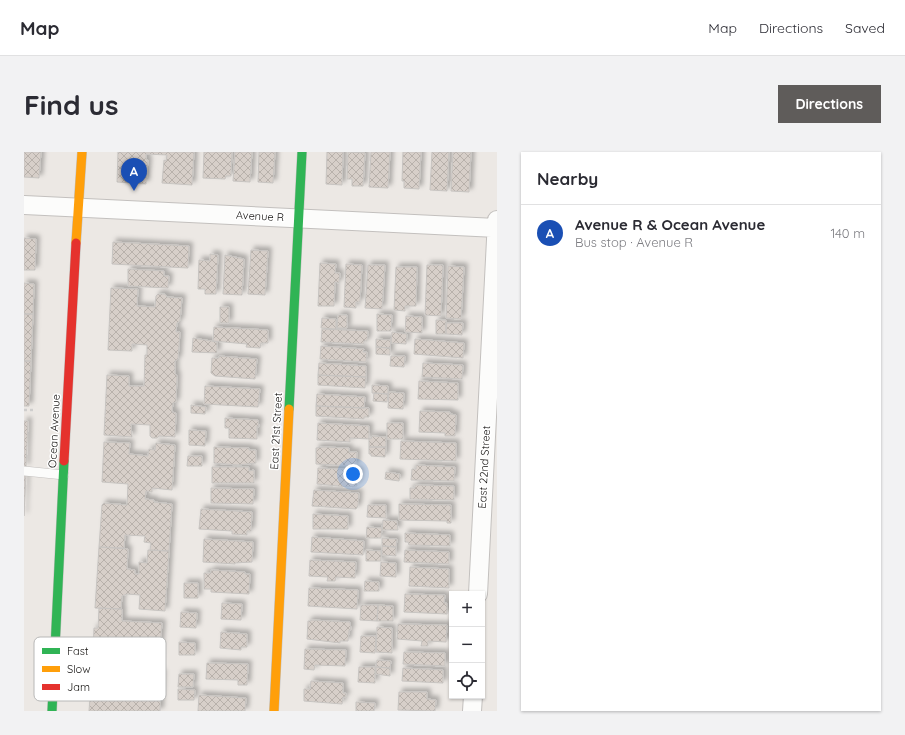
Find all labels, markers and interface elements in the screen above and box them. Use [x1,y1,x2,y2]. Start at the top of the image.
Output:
text: Map [20,16,59,40]
text: Map [708,19,737,37]
text: Directions [759,19,823,37]
text: Saved [845,19,885,37]
button: Directions [778,85,881,123]
text: Find us [24,87,118,122]
pin: A [121,158,147,191]
text: Nearby [537,168,598,189]
street label: Avenue R [236,208,284,224]
text: Avenue R & Ocean Avenue [575,215,765,234]
text: A [546,225,554,241]
text: 140 m [830,225,865,241]
text: Bus stop · Avenue R [575,234,693,250]
street label: East 21st Street [267,392,285,470]
street label: Ocean Avenue [45,394,63,468]
street label: East 22nd Street [475,425,493,509]
your location [343,464,363,484]
map controls [449,591,485,699]
button: + [449,591,485,627]
button: − [449,627,485,663]
legend [34,637,166,701]
text: Fast [67,644,89,658]
text: Slow [67,662,91,676]
button: locate [449,663,485,699]
text: Jam [67,680,90,694]

